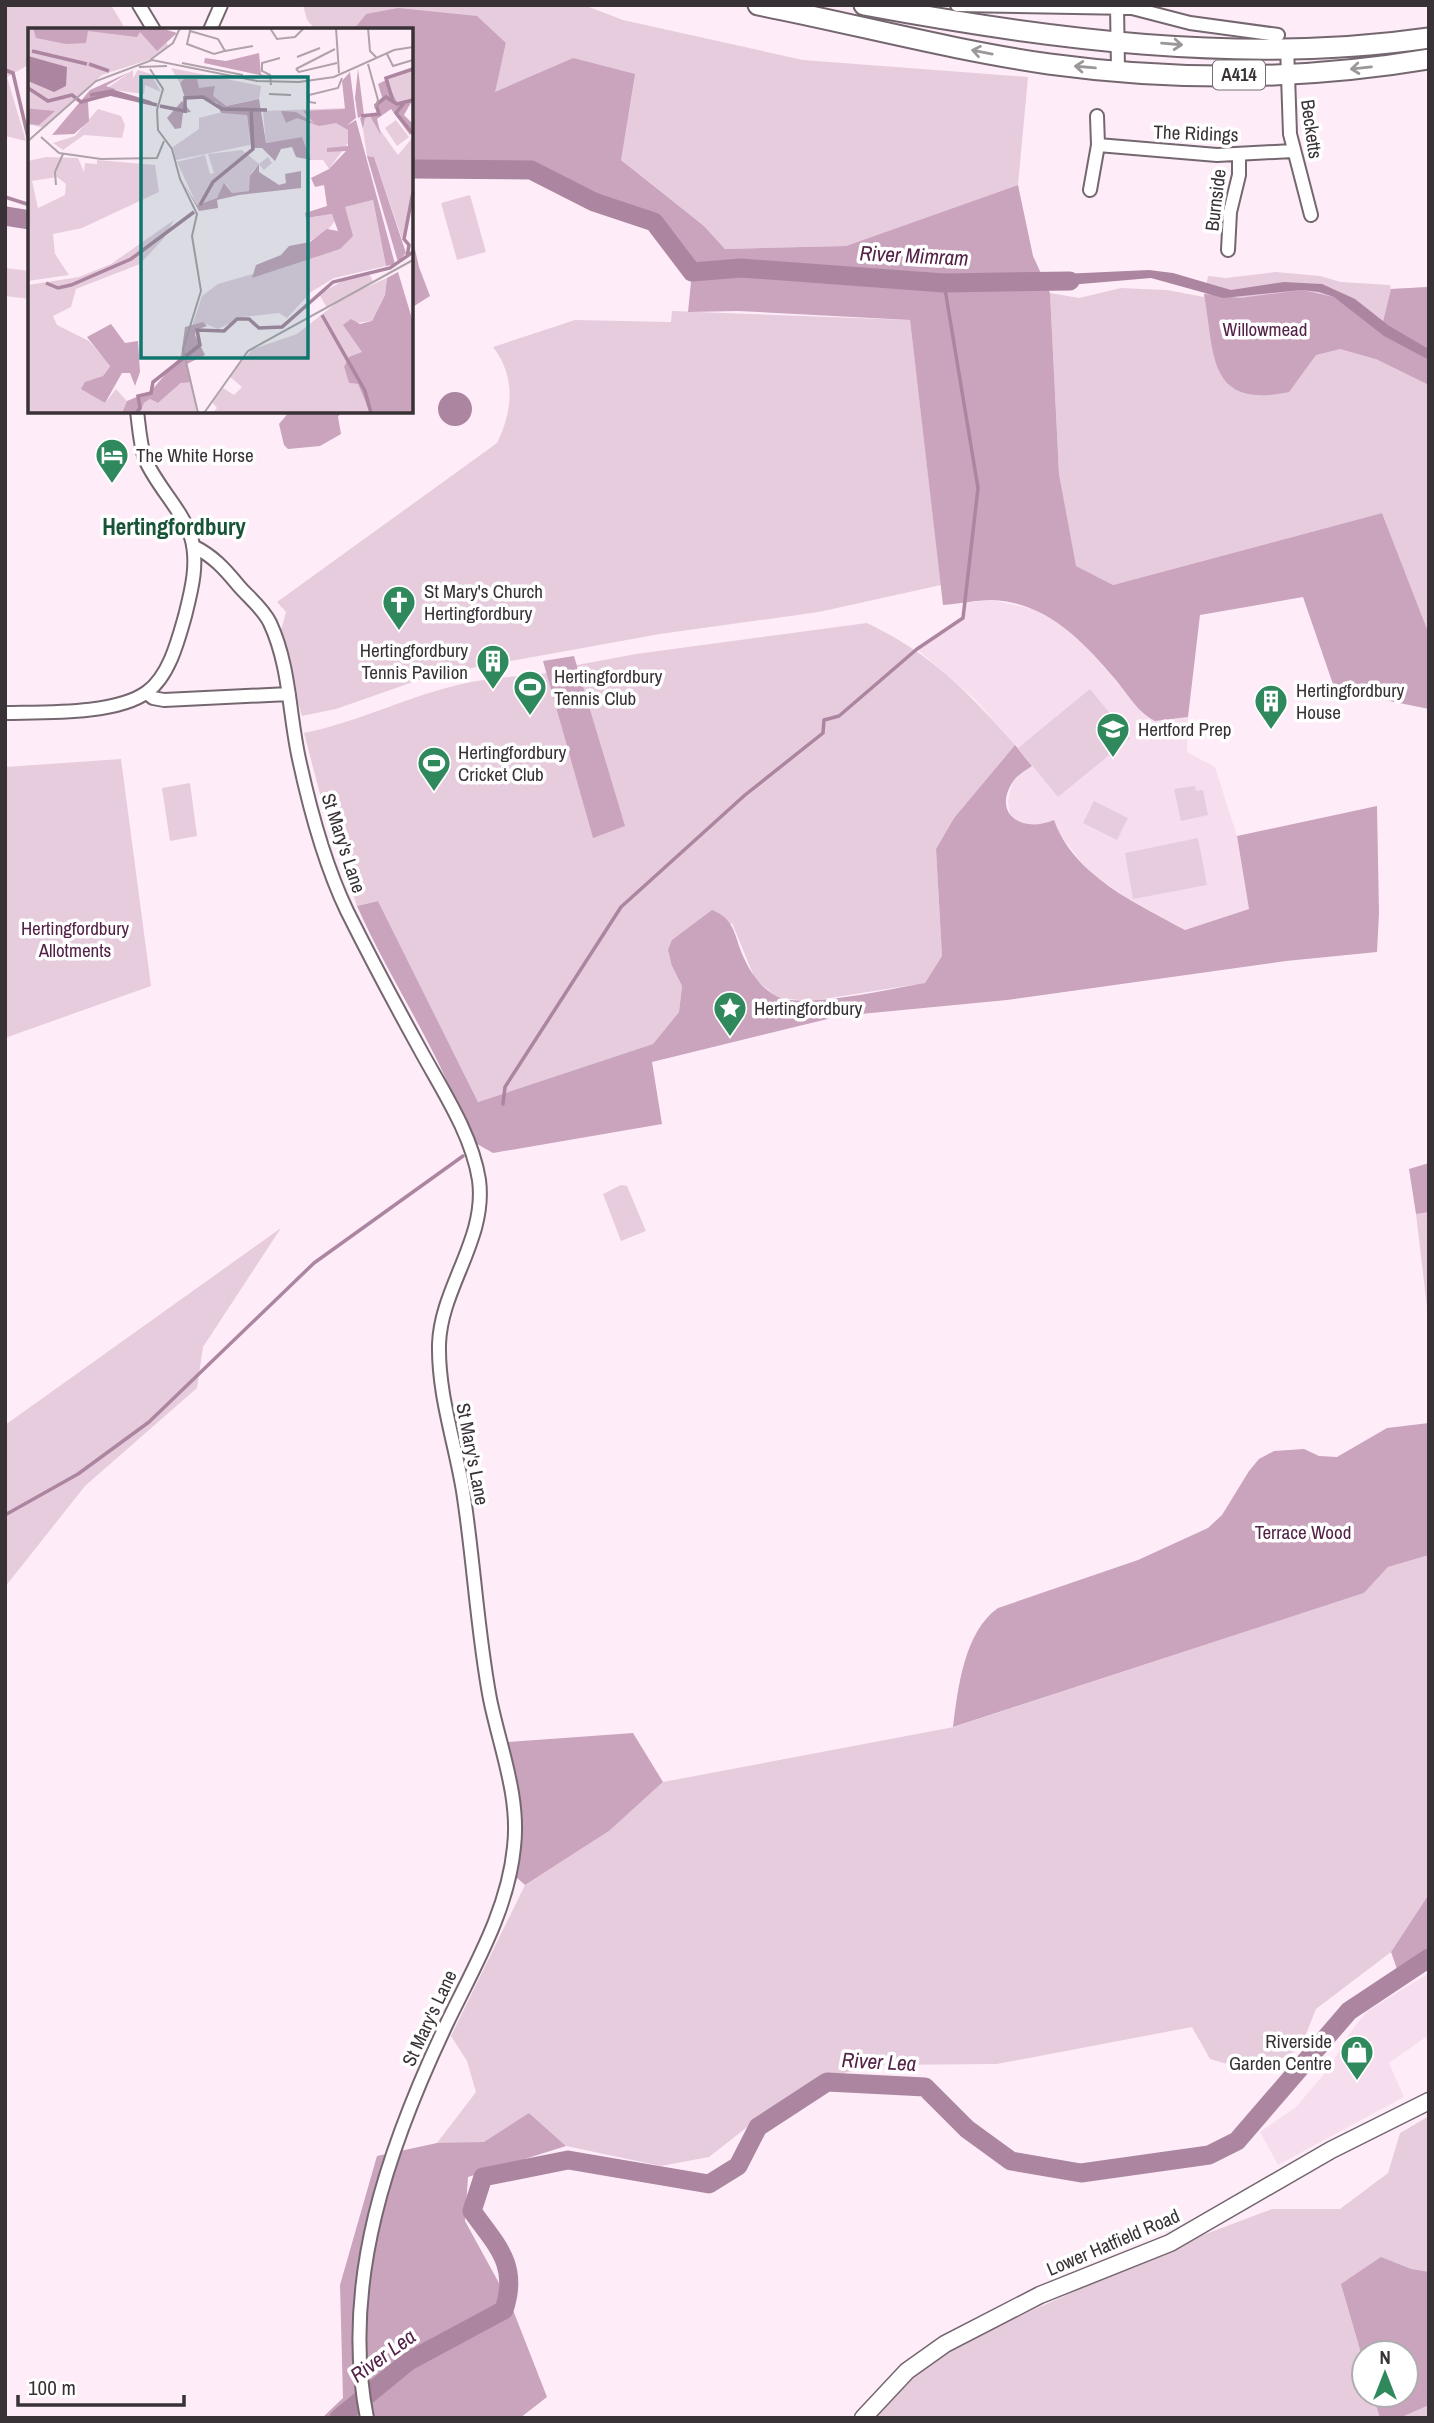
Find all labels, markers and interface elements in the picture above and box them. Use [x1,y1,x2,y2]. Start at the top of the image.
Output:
inset map [28,28,413,413]
one-way arrow [1160,38,1182,51]
one-way arrow [971,45,994,58]
one-way arrow [1075,60,1097,73]
road number: A414 [1213,60,1265,90]
one-way arrow [1350,62,1373,75]
street label: Becketts [1295,98,1329,161]
street label: The Ridings [1153,119,1239,147]
street label: Burnside [1198,167,1232,233]
water label: River Mimram [859,238,969,273]
park label: Willowmead [1223,316,1307,342]
hotel icon: The White Horse [93,436,131,485]
place label: The White Horse [136,442,254,468]
district label: Hertingfordbury [102,511,246,542]
place label: St Mary's Church Hertingfordbury [424,578,543,626]
church icon: St Mary's Church Hertingfordbury [380,583,418,632]
place label: Hertingfordbury Tennis Pavilion [360,637,468,685]
building icon: Hertingfordbury Tennis Pavilion [474,642,512,691]
place label: Hertingfordbury Tennis Club [554,663,662,711]
sports icon: Hertingfordbury Tennis Club [511,668,549,717]
place label: Hertingfordbury House [1296,677,1404,725]
building icon: Hertingfordbury House [1252,682,1290,731]
school or university icon: Hertford Prep [1094,710,1132,759]
place label: Hertford Prep [1138,716,1232,742]
place label: Hertingfordbury Cricket Club [458,739,566,787]
sports icon: Hertingfordbury Cricket Club [415,744,453,793]
street label: St Mary's Lane [316,790,372,896]
park label: Hertingfordbury Allotments [21,915,129,963]
place icon: Hertingfordbury [711,989,749,1038]
place label: Hertingfordbury [754,995,862,1021]
street label: St Mary's Lane [450,1401,496,1507]
park label: Terrace Wood [1255,1519,1351,1545]
street label: St Mary's Lane [395,1966,463,2070]
place label: Riverside Garden Centre [1229,2028,1332,2076]
shop icon: Riverside Garden Centre [1338,2033,1376,2082]
water label: River Lea [841,2045,917,2078]
street label: Lower Hatfield Road [1043,2202,1183,2282]
water label: River Lea [344,2322,421,2389]
north arrow [1350,2339,1420,2409]
text: N [1379,2344,1391,2370]
scale bar [18,2364,184,2408]
text: 100 m [28,2373,76,2402]

